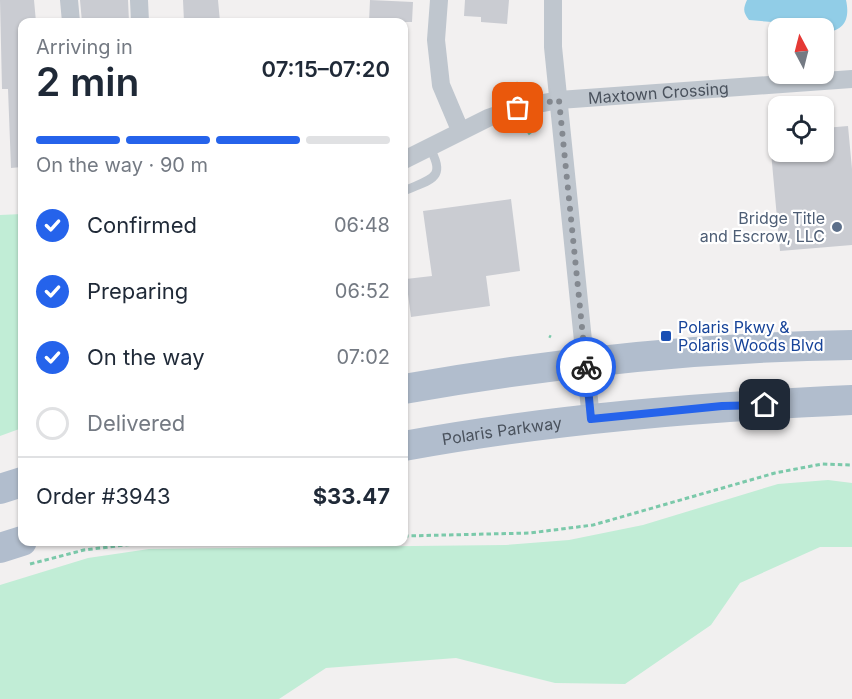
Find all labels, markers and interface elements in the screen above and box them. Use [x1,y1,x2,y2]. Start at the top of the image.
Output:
north arrow [768,18,834,84]
map controls [768,18,834,162]
text: Arriving in [36,35,133,59]
text: 07:15–07:20 [262,56,390,82]
text: 2 min [36,58,139,105]
street label: Maxtown Crossing [587,78,729,108]
pin [492,82,543,133]
icon: bag [501,91,534,124]
button: locate [768,96,834,162]
text: On the way · 90 m [36,153,208,177]
place label: Bridge Title and Escrow, LLC [700,208,825,246]
icon: check [36,209,69,242]
text: Confirmed [87,212,197,238]
text: 06:48 [334,213,390,237]
marker: Bridge Title and Escrow, LLC [830,220,844,234]
icon: check [36,275,69,308]
text: Preparing [87,278,188,304]
text: 06:52 [335,279,390,303]
place label: Polaris Pkwy & Polaris Woods Blvd [678,317,823,355]
marker: Polaris Pkwy & Polaris Woods Blvd [659,329,673,343]
courier [556,337,616,397]
icon: check [36,341,69,374]
text: On the way [87,344,205,370]
text: 07:02 [337,345,390,369]
icon: bike [570,351,603,384]
pin [739,379,790,430]
icon: home [748,388,781,421]
text: Delivered [87,410,185,436]
street label: Polaris Parkway [440,413,563,449]
text: Order #3943 [36,483,170,509]
text: $33.47 [313,483,390,509]

